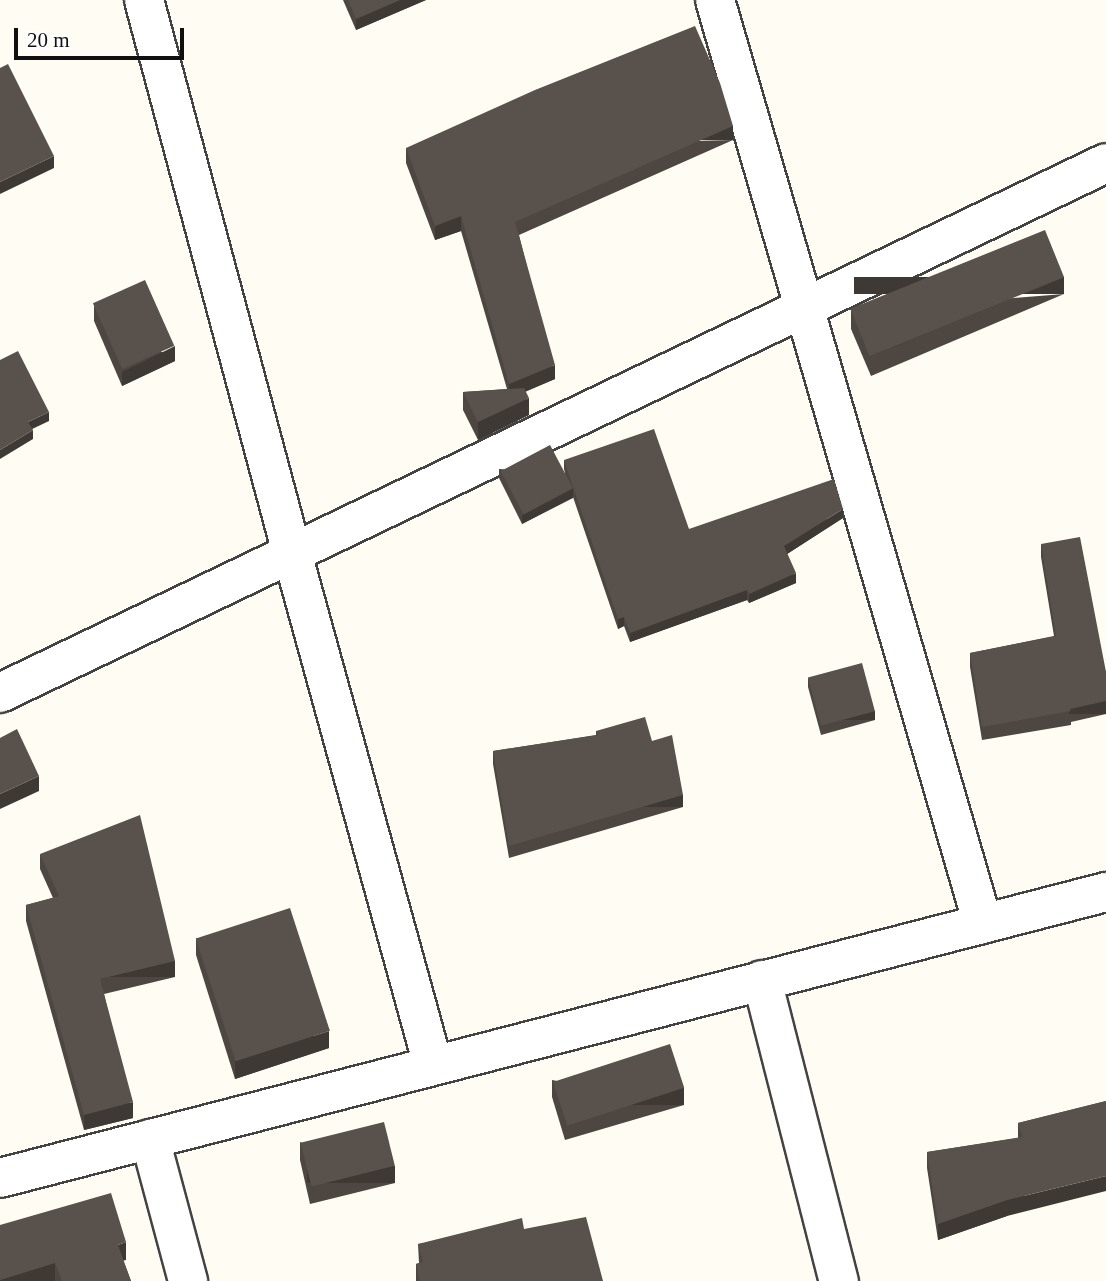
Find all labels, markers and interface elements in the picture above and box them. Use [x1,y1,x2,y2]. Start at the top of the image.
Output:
scale bar [18,14,187,58]
text: 20 m [27,28,70,52]

